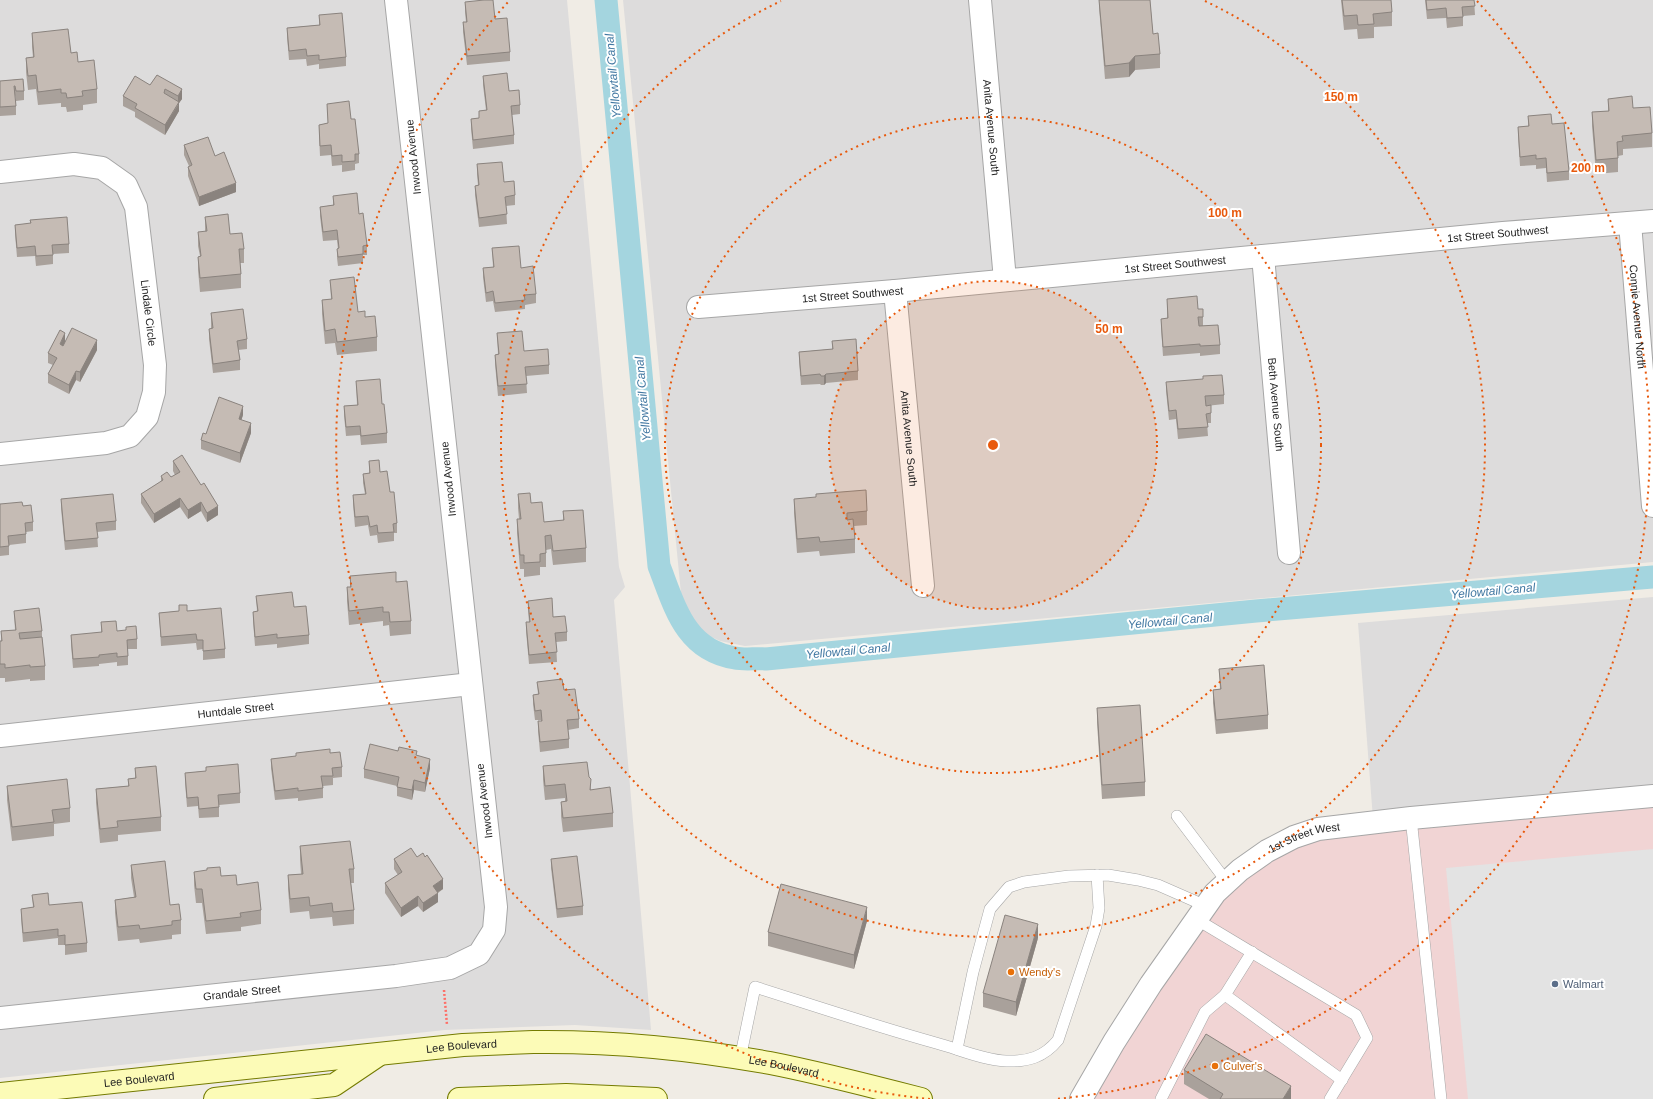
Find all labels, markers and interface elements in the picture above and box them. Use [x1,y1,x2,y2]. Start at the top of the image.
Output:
water label: Yellowtail Canal [602,33,624,119]
street label: Anita Avenue South [981,79,1002,176]
text: 150 m [1324,90,1358,104]
street label: Inwood Avenue [403,119,423,195]
text: 200 m [1571,161,1605,175]
text: 100 m [1208,206,1242,220]
street label: 1st Street Southwest [1446,223,1549,244]
street label: 1st Street Southwest [1124,253,1226,275]
street label: Connie Avenue North [1627,264,1648,369]
street label: Lindale Circle [139,279,159,347]
street label: 1st Street Southwest [801,284,904,305]
text: 50 m [1095,322,1123,336]
water label: Yellowtail Canal [632,356,654,442]
street label: Beth Avenue South [1266,357,1286,452]
street label: Anita Avenue South [898,390,920,487]
centre of rings [986,438,1000,452]
street label: Inwood Avenue [438,441,458,517]
water label: Yellowtail Canal [1450,580,1536,602]
water label: Yellowtail Canal [1127,610,1213,632]
water label: Yellowtail Canal [805,640,891,662]
street label: Huntdale Street [197,700,274,720]
street label: Inwood Avenue [473,763,495,839]
street label: 1st Street West [1267,820,1340,855]
place label: Wendy's [1019,966,1061,978]
marker: Wendy's [1006,967,1016,977]
place label: Walmart [1563,978,1604,990]
marker: Walmart [1550,979,1560,989]
street label: Grandale Street [202,982,281,1002]
street label: Lee Boulevard [425,1038,497,1055]
street label: Lee Boulevard [748,1053,820,1079]
place label: Culver's [1223,1060,1263,1072]
marker: Culver's [1210,1061,1220,1071]
street label: Lee Boulevard [103,1070,175,1089]

